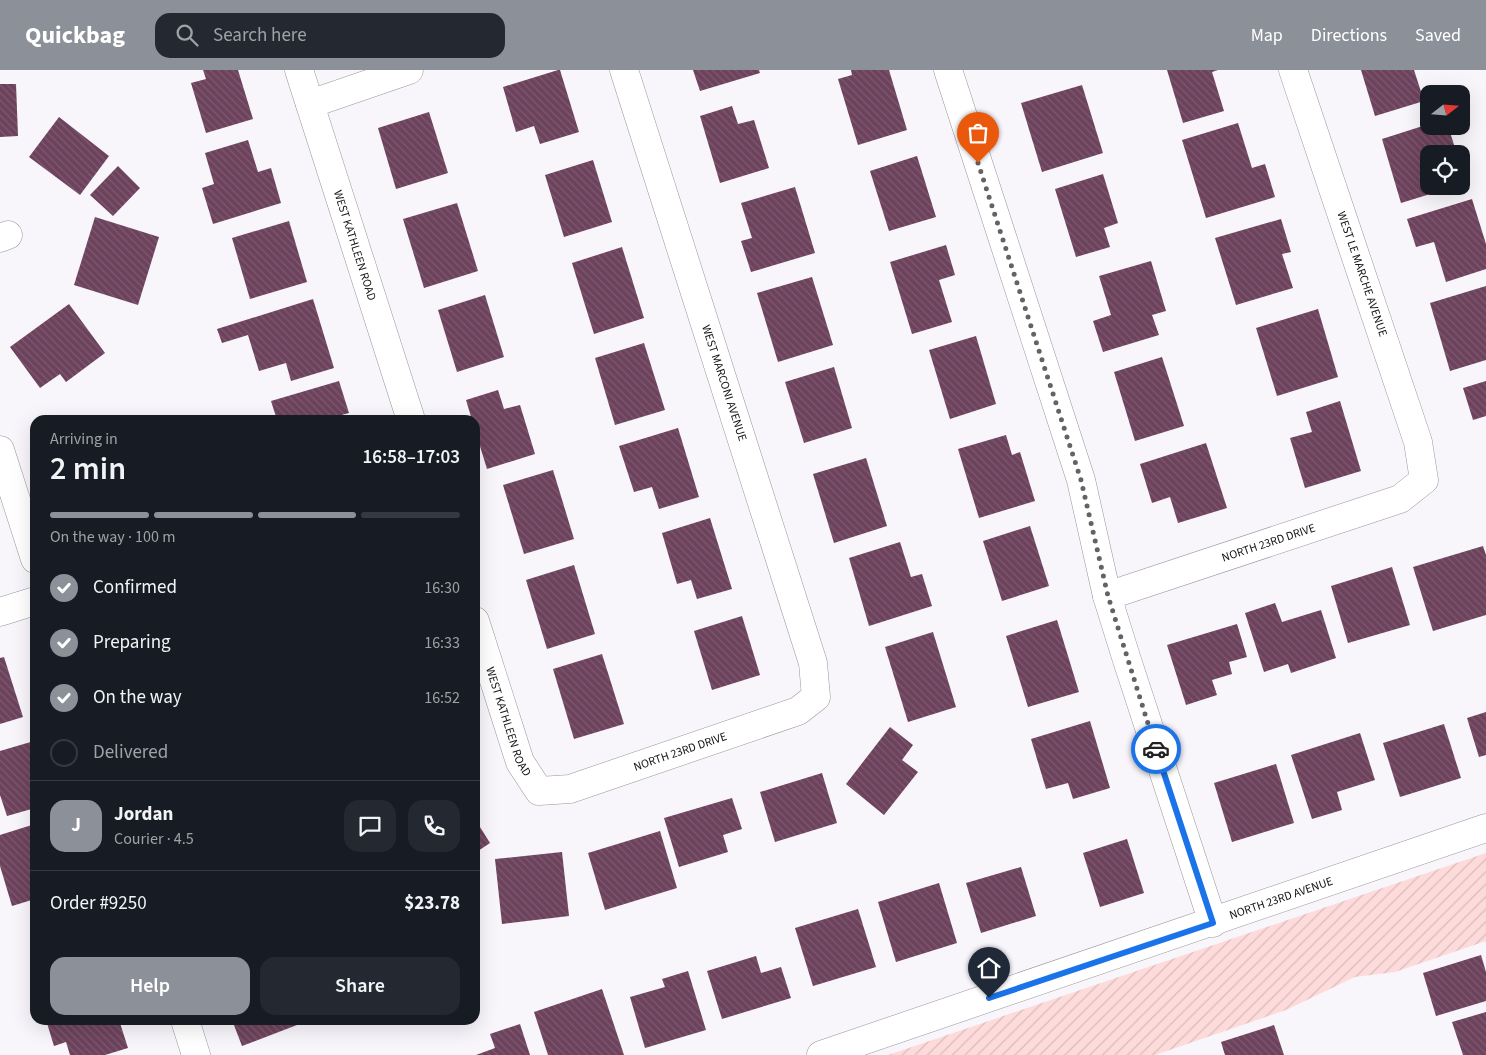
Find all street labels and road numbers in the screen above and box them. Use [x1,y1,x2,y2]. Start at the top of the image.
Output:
street label: WEST KATHLEEN ROAD [329,188,381,303]
street label: WEST LE MARCHE AVENUE [1333,209,1391,339]
street label: WEST MARCONI AVENUE [697,323,751,443]
street label: NORTH 23RD DRIVE [1219,519,1317,566]
street label: WEST KATHLEEN ROAD [482,665,536,780]
street label: NORTH 23RD DRIVE [631,728,729,775]
street label: NORTH 23RD AVENUE [1227,872,1335,924]

